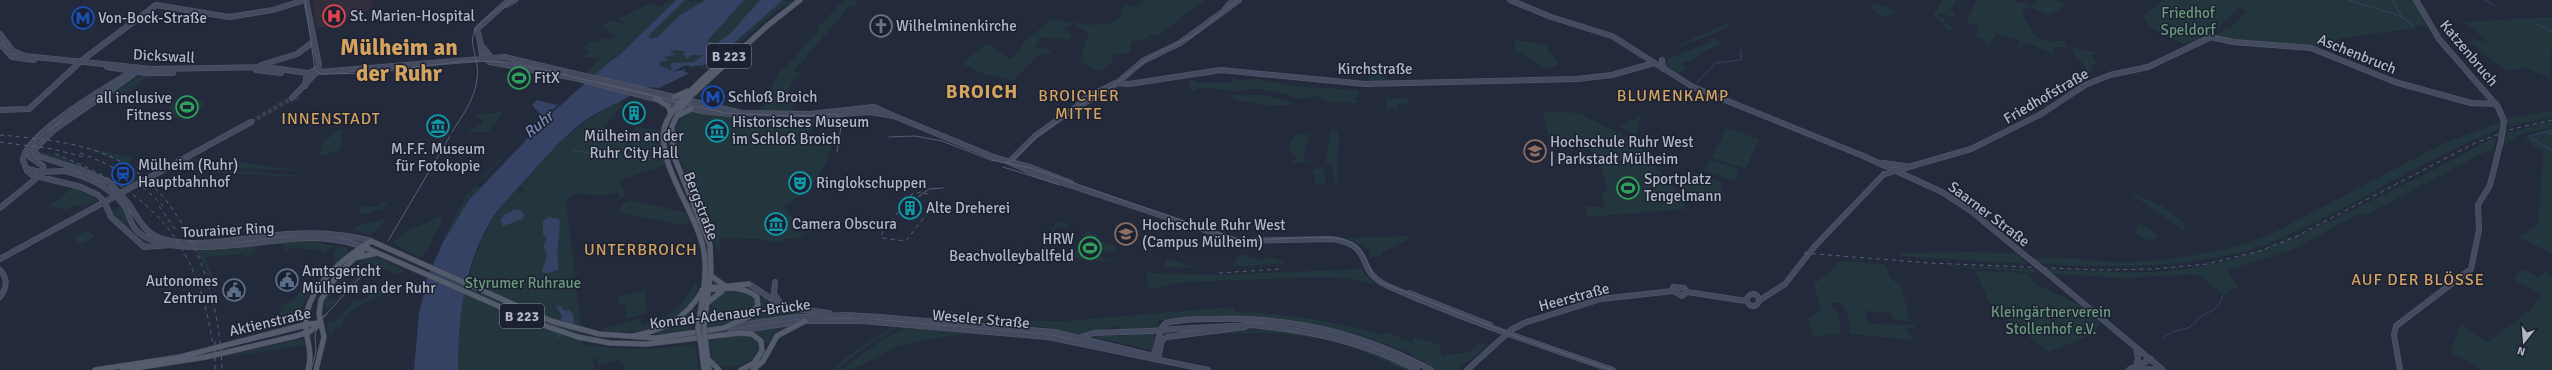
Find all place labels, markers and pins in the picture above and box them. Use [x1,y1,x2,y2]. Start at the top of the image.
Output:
hospital icon: St. Marien-Hospital [321,3,347,29]
metro station icon: Von-Bock-Straße [70,5,96,31]
place label: St. Marien-Hospital [350,7,475,25]
place label: Von-Bock-Straße [98,9,207,27]
church icon: Wilhelminenkirche [868,13,894,39]
place label: Wilhelminenkirche [896,17,1017,35]
sports icon: FitX [506,65,532,91]
place label: FitX [534,69,560,87]
metro station icon: Schloß Broich [700,84,726,110]
place label: Schloß Broich [728,88,817,106]
place label: all inclusive Fitness [96,89,172,124]
sports icon: all inclusive Fitness [174,94,200,120]
building icon: Mülheim an der Ruhr City Hall [621,100,647,126]
museum icon: M.F.F. Museum für Fotokopie [425,113,451,139]
place label: Historisches Museum im Schloß Broich [732,113,869,148]
museum icon: Historisches Museum im Schloß Broich [704,118,730,144]
place label: Mülheim an der Ruhr City Hall [584,127,684,162]
place label: Hochschule Ruhr West | Parkstadt Mülheim [1550,133,1694,168]
school or university icon: Hochschule Ruhr West | Parkstadt Mülheim [1522,138,1548,164]
place label: M.F.F. Museum für Fotokopie [391,140,485,175]
place label: Mülheim (Ruhr) Hauptbahnhof [138,156,238,191]
station icon: Mülheim (Ruhr) Hauptbahnhof [110,161,136,187]
theatre icon: Ringlokschuppen [787,170,813,196]
place label: Sportplatz Tengelmann [1644,170,1722,205]
place label: Ringlokschuppen [816,174,926,192]
sports icon: Sportplatz Tengelmann [1615,175,1641,201]
building icon: Alte Dreherei [897,195,923,221]
place label: Alte Dreherei [926,199,1010,217]
museum icon: Camera Obscura [763,211,789,237]
place label: Camera Obscura [792,215,897,233]
place label: Hochschule Ruhr West (Campus Mülheim) [1142,216,1286,251]
school or university icon: Hochschule Ruhr West (Campus Mülheim) [1113,221,1139,247]
place label: HRW Beachvolleyballfeld [949,230,1074,265]
sports icon: HRW Beachvolleyballfeld [1077,235,1103,261]
place label: Amtsgericht Mülheim an der Ruhr [302,262,436,297]
public building icon: Amtsgericht Mülheim an der Ruhr [274,267,300,293]
place label: Autonomes Zentrum [146,272,218,307]
public building icon: Autonomes Zentrum [221,277,247,303]

